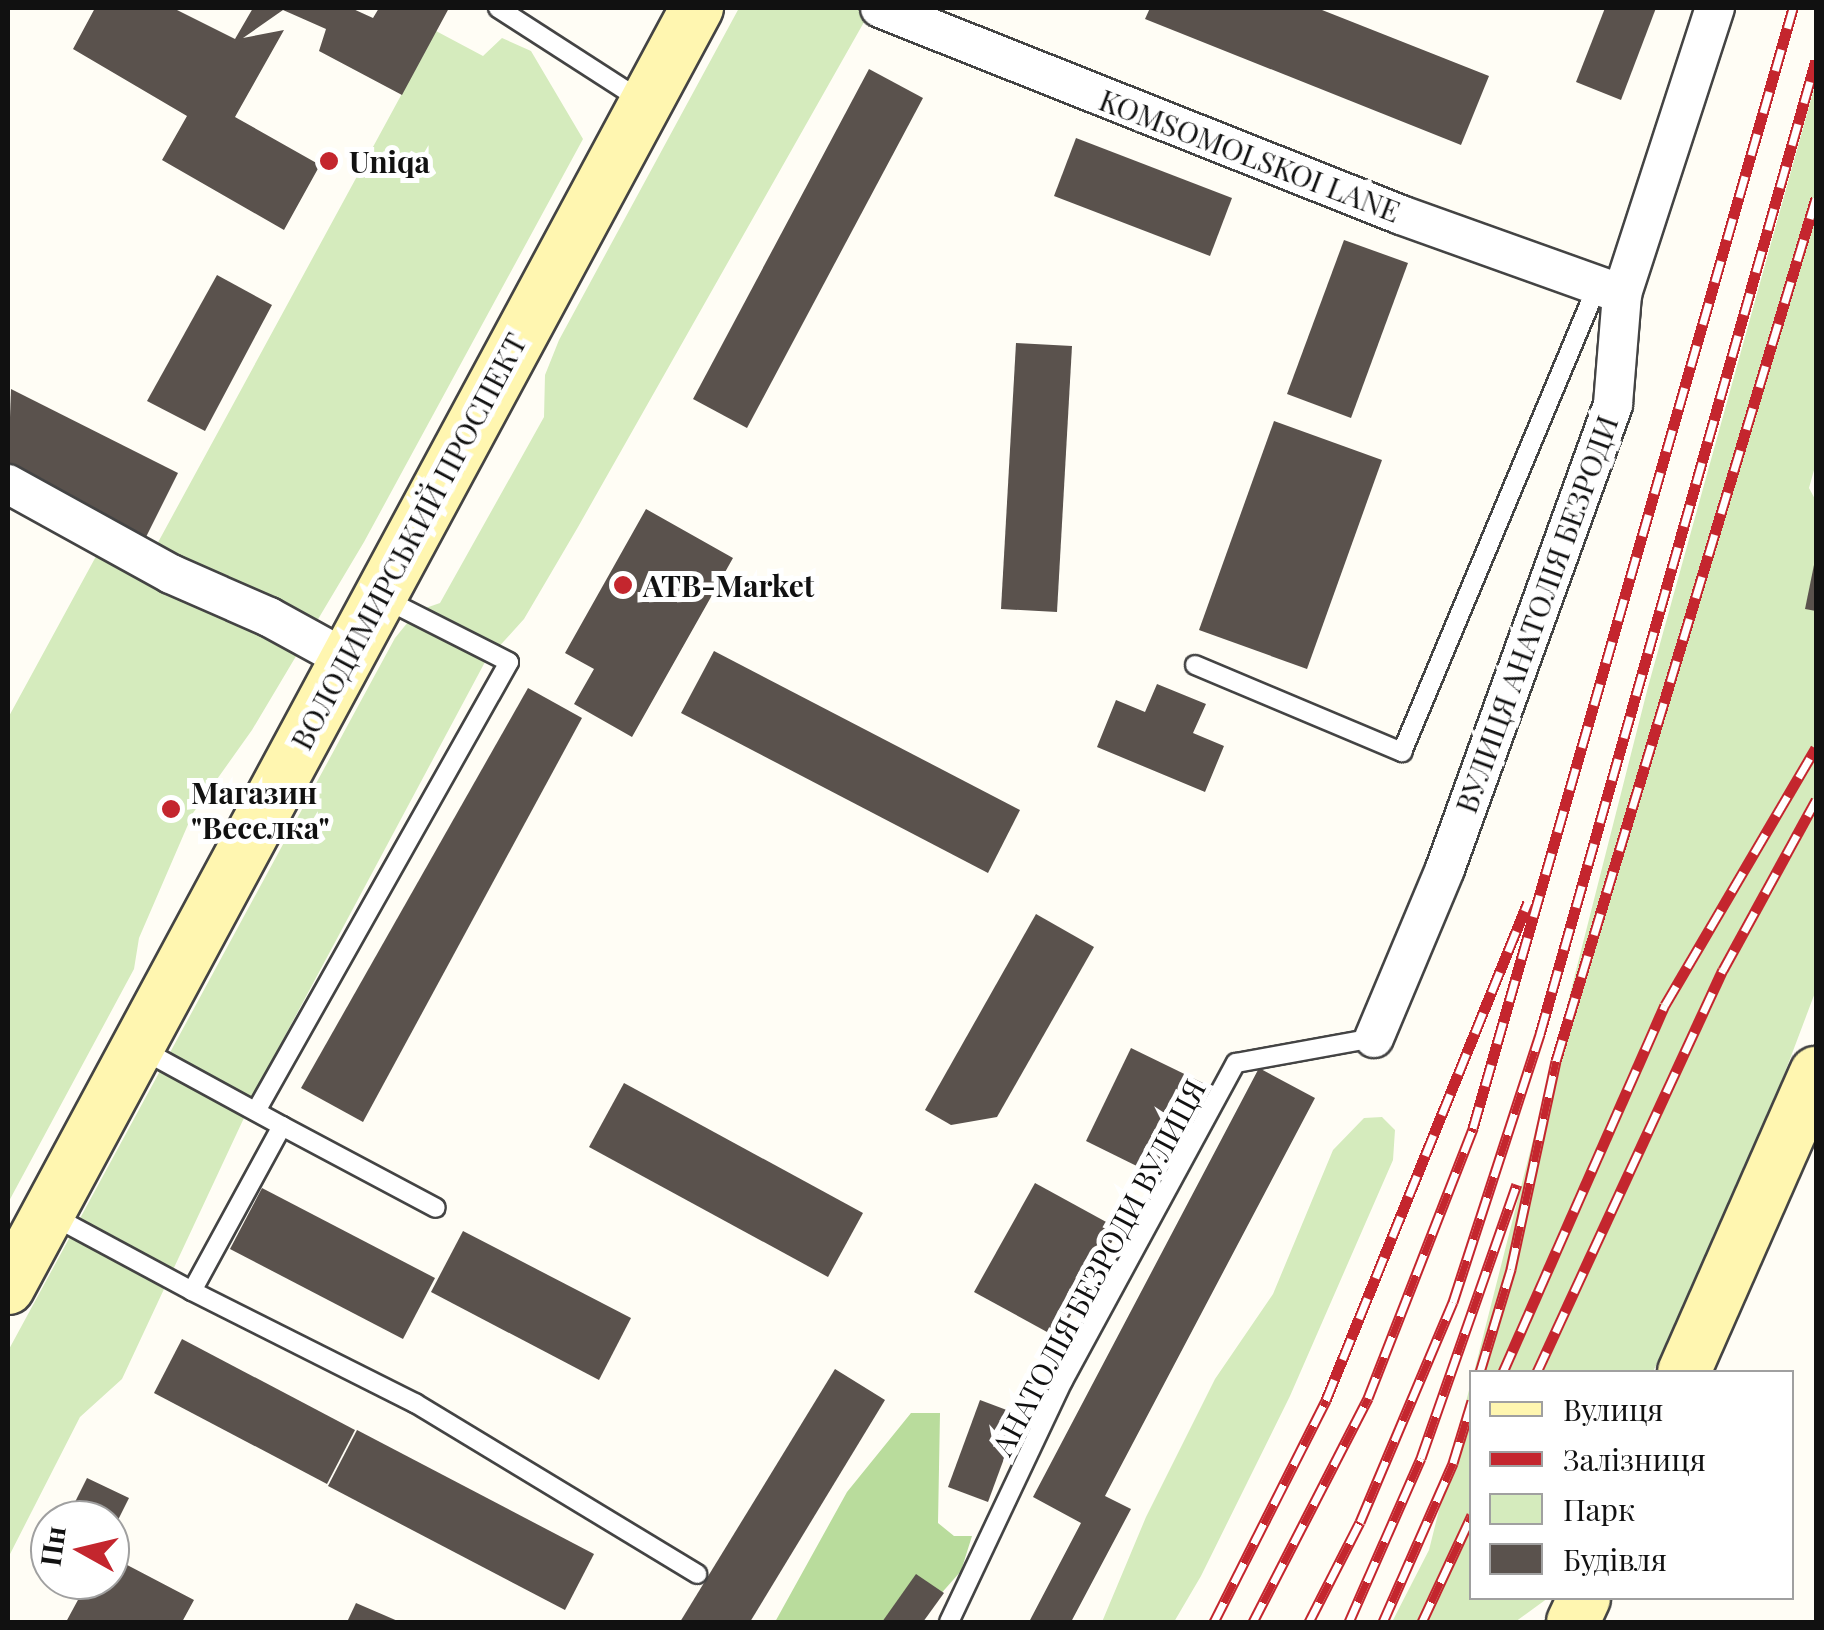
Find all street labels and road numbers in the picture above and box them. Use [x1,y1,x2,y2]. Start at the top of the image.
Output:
street label: KOMSOMOLSKOI LANE [1094,81,1406,229]
street label: ВОЛОДИМИРСЬКИЙ ПРОСПЕКТ [283,327,533,755]
street label: ВУЛИЦЯ АНАТОЛІЯ БЕЗРОДИ [1447,410,1625,818]
street label: АНАТОЛІЯ БЕЗРОДИ ВУЛИЦЯ [983,1073,1213,1461]

